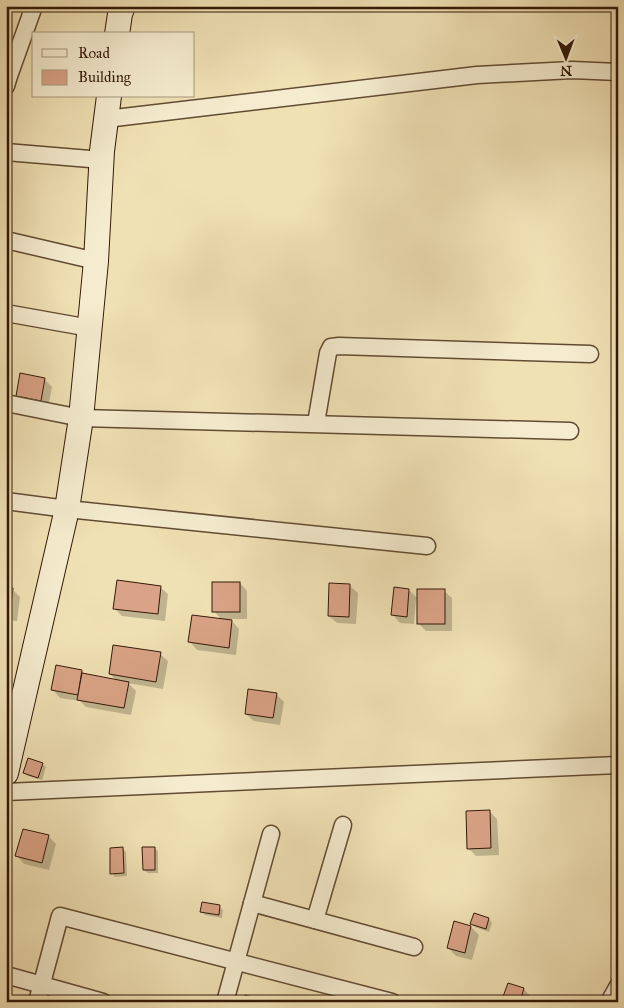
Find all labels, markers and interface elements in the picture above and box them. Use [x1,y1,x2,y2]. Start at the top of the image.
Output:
legend [32,32,195,98]
north arrow [542,32,592,82]
text: Road [78,44,110,62]
text: N [560,62,572,79]
text: Building [78,68,132,86]

